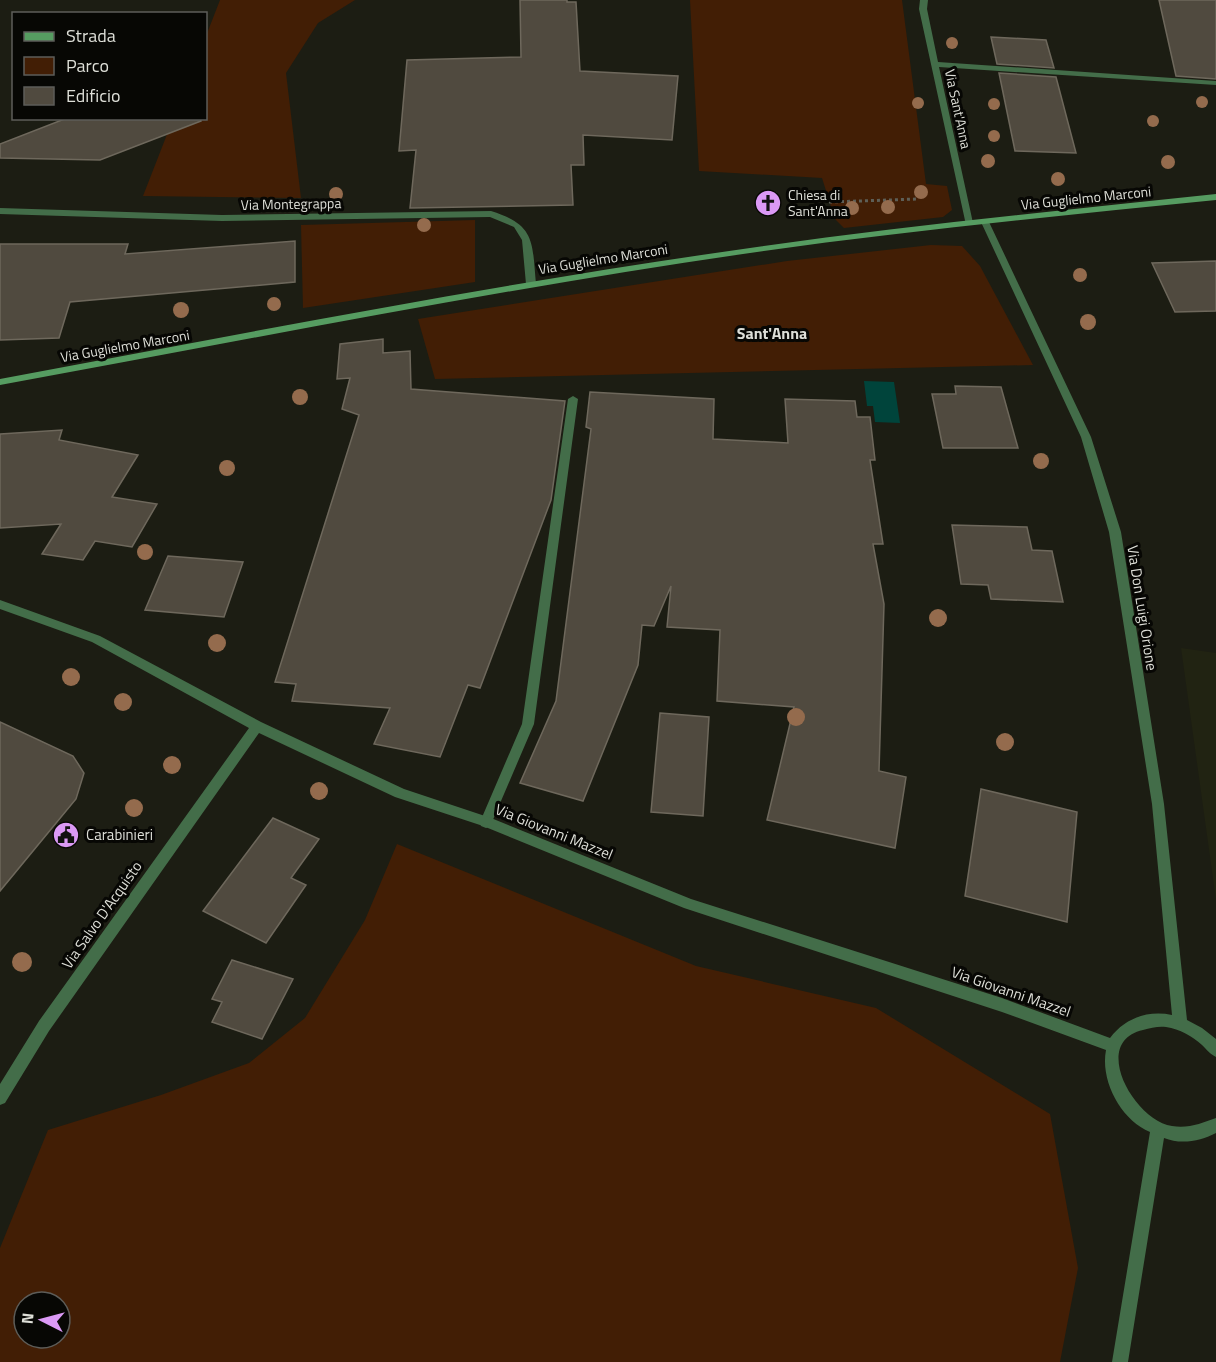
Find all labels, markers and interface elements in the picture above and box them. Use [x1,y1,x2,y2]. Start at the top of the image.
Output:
legend [12,12,207,120]
text: Strada [66,22,116,49]
text: Parco [66,52,109,79]
street label: Via Sant'Anna [940,67,977,151]
text: Edificio [66,82,120,109]
street label: Via Guglielmo Marconi [1020,180,1152,215]
place label: Chiesa di Sant'Anna [788,184,848,221]
church icon: Chiesa di Sant'Anna [753,188,783,218]
street label: Via Montegrappa [240,192,342,215]
street label: Via Guglielmo Marconi [537,238,669,279]
district label: Sant'Anna [737,321,807,345]
street label: Via Guglielmo Marconi [59,324,191,367]
street label: Via Don Luigi Orione [1121,544,1164,672]
street label: Via Giovanni Mazzel [492,797,617,866]
public building icon: Carabinieri [51,820,81,850]
place label: Carabinieri [86,823,153,846]
street label: Via Salvo D'Acquisto [56,856,147,973]
street label: Via Giovanni Mazzel [948,960,1074,1023]
north arrow [12,1290,72,1350]
text: N [15,1312,40,1325]

